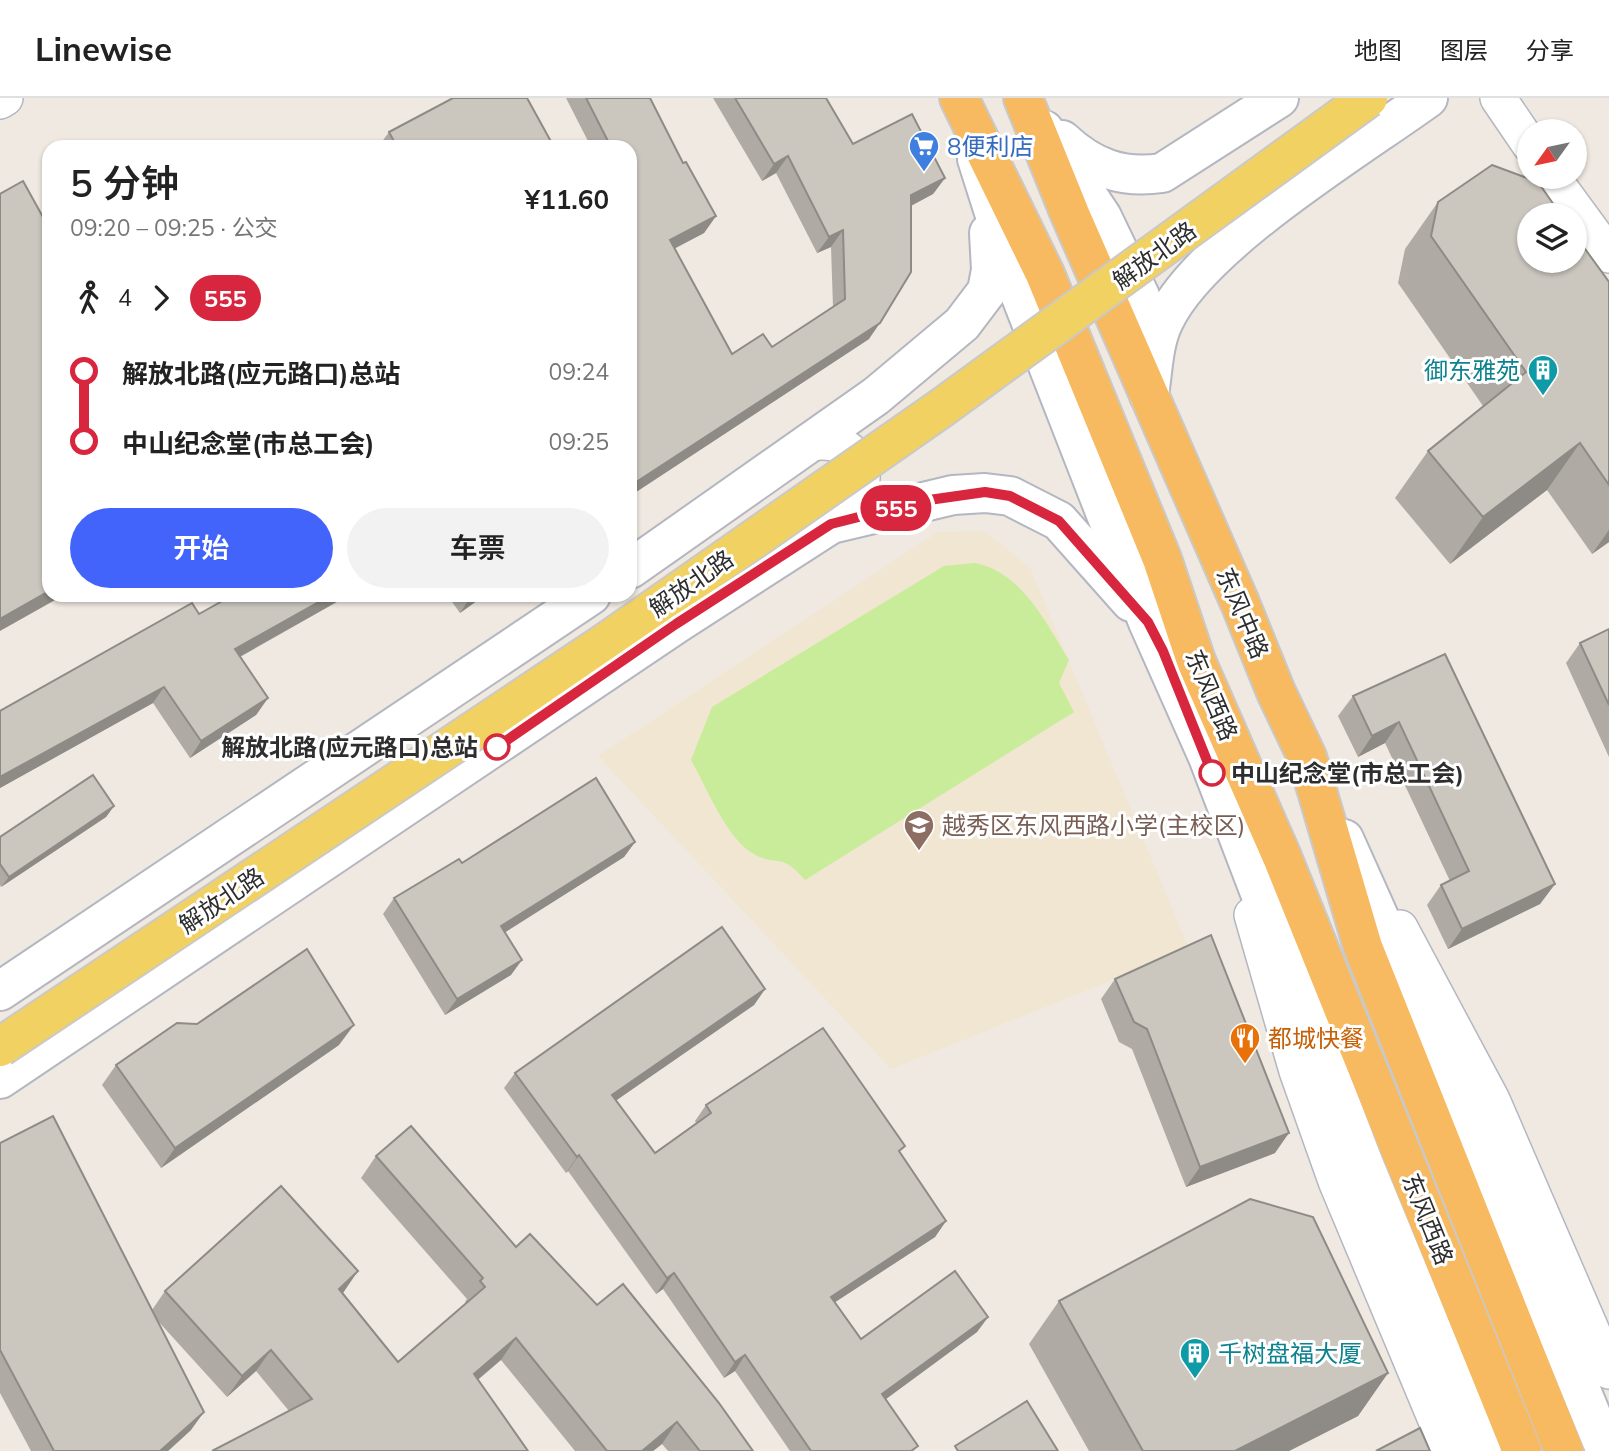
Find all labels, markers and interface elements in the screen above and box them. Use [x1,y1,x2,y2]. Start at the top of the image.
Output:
text: Linewise [35,28,172,69]
text: 地图 [1354,35,1402,65]
text: 图层 [1440,35,1488,65]
text: 分享 [1526,35,1574,65]
north arrow [1517,119,1587,189]
map controls [1517,119,1587,273]
supermarket icon: 8便利店 [907,129,941,173]
place label: 8便利店 [947,131,1033,161]
text: 5 分钟 [70,159,179,207]
text: ¥11.60 [525,183,609,216]
button: layers [1517,203,1587,273]
text: 09:20 – 09:25 · 公交 [70,213,278,242]
street label: 解放北路 [1106,215,1202,295]
icon: walk [70,279,108,317]
icon: forward [142,279,180,317]
text: 4 [118,283,132,312]
text: 555 [204,283,247,313]
building icon: 御东雅苑 [1526,353,1560,397]
place label: 御东雅苑 [1424,355,1520,385]
text: 解放北路(应元路口)总站 [122,357,401,390]
text: 09:24 [549,357,609,386]
text: 中山纪念堂(市总工会) [122,427,375,460]
text: 09:25 [549,427,609,456]
line badge: 555 [856,485,936,531]
text: 555 [874,493,918,523]
button: 开始 [70,508,333,588]
button: 车票 [347,508,609,588]
street label: 解放北路 [643,543,739,623]
street label: 东风中路 [1210,563,1276,663]
street label: 东风西路 [1179,645,1245,745]
place label: 解放北路(应元路口)总站 [221,732,478,762]
marker: 解放北路(应元路口)总站 [484,734,510,760]
place label: 中山纪念堂(市总工会) [1231,758,1464,788]
marker: 中山纪念堂(市总工会) [1199,760,1225,786]
school or university icon: 越秀区东风西路小学(主校区) [902,808,936,852]
place label: 越秀区东风西路小学(主校区) [942,810,1245,840]
street label: 解放北路 [173,861,269,939]
restaurant icon: 都城快餐 [1228,1021,1262,1065]
place label: 都城快餐 [1268,1023,1364,1053]
street label: 东风西路 [1396,1169,1460,1269]
building icon: 千树盘福大厦 [1178,1336,1212,1380]
place label: 千树盘福大厦 [1218,1338,1362,1368]

